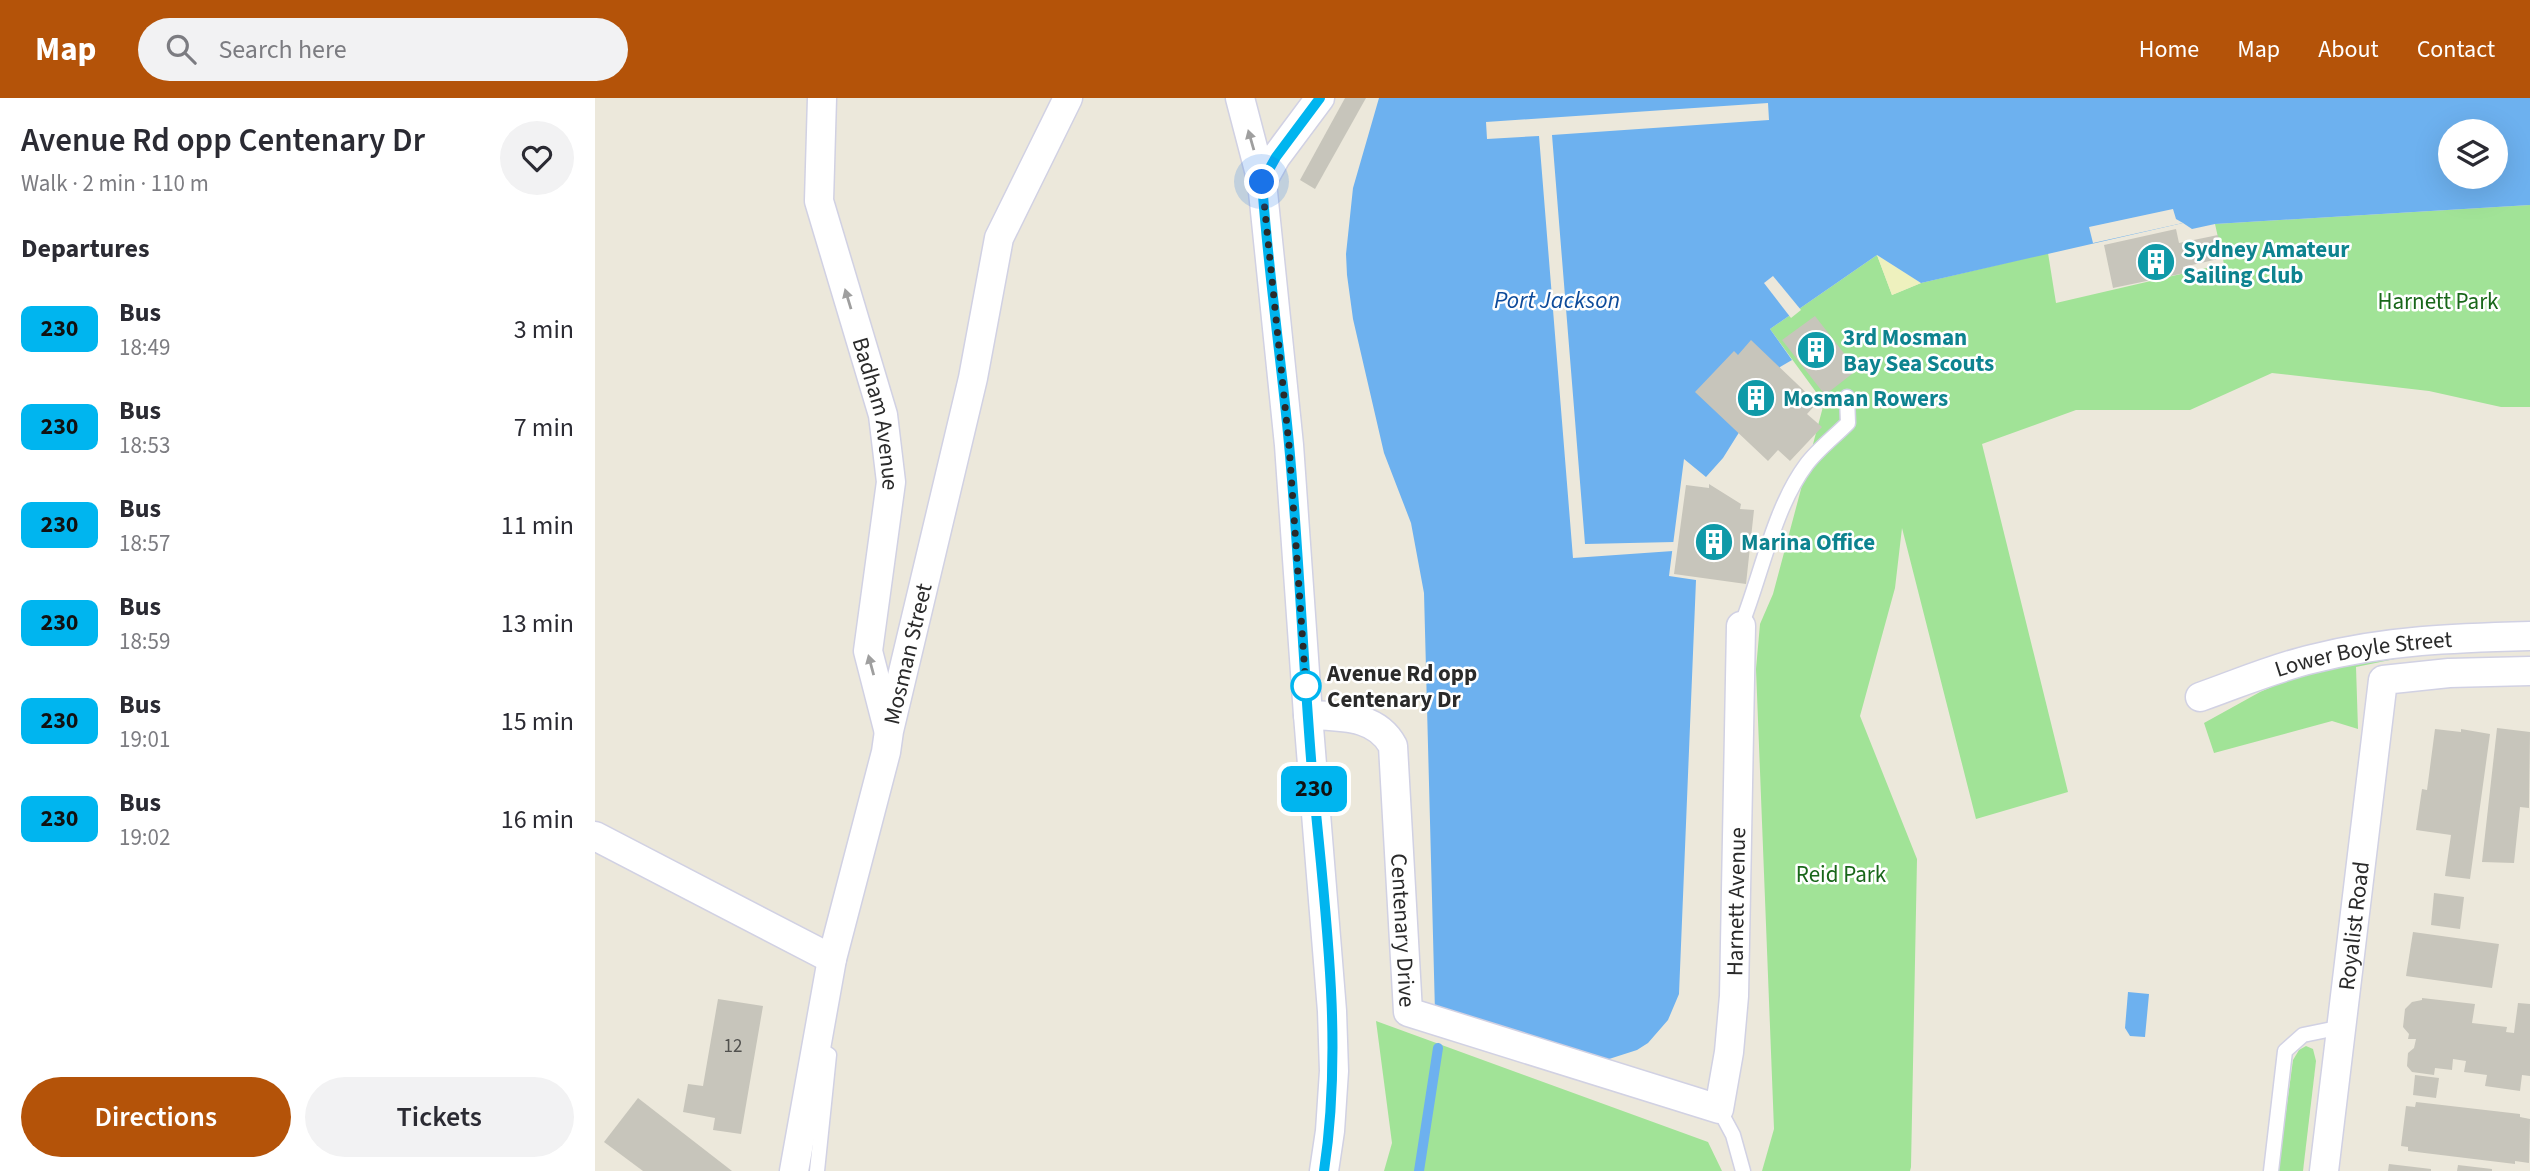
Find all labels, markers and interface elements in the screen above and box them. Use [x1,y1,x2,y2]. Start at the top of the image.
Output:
search box [138,18,628,81]
text: Map [35,26,96,73]
icon: search [162,30,200,68]
text: Search here [218,31,347,68]
text: Home [2139,32,2199,67]
text: Map [2237,32,2280,67]
text: About [2318,32,2379,67]
text: Contact [2417,32,2495,67]
text: Avenue Rd opp Centenary Dr [21,117,425,164]
map controls [2438,119,2508,189]
button: layers [2438,119,2508,189]
button: heart [500,121,574,195]
one-way arrow [1245,129,1256,151]
your location [1244,164,1279,199]
text: Walk · 2 min · 110 m [21,167,209,200]
text: Departures [21,230,149,267]
place label: Sydney Amateur Sailing Club [2183,233,2350,292]
building icon: Sydney Amateur Sailing Club [2135,241,2177,283]
water label: Port Jackson [1494,283,1620,318]
park label: Harnett Park [2377,285,2499,318]
one-way arrow [843,288,853,309]
text: Bus [119,294,161,331]
text: 230 [40,311,79,346]
text: 3 min [514,311,574,348]
place label: 3rd Mosman Bay Sea Scouts [1843,321,1994,380]
building icon: 3rd Mosman Bay Sea Scouts [1795,329,1837,371]
text: 18:49 [119,331,170,364]
street label: Badham Avenue [844,333,907,493]
building icon: Mosman Rowers [1735,377,1777,419]
place label: Mosman Rowers [1783,382,1948,415]
text: Bus [119,392,161,429]
text: 230 [40,409,79,444]
text: 7 min [514,409,574,446]
text: 18:53 [119,429,170,462]
text: Bus [119,490,161,527]
text: 230 [40,507,79,542]
text: 11 min [501,507,574,544]
building icon: Marina Office [1693,521,1735,563]
place label: Marina Office [1741,526,1875,559]
text: 18:57 [119,527,170,560]
street label: Mosman Street [875,580,941,728]
text: Bus [119,588,161,625]
text: 230 [40,605,79,640]
text: 13 min [501,605,574,642]
street label: Lower Boyle Street [2270,623,2453,686]
text: 18:59 [119,625,170,658]
one-way arrow [866,655,876,676]
place label: Avenue Rd opp Centenary Dr [1326,657,1477,716]
marker: Avenue Rd opp Centenary Dr [1291,671,1321,701]
text: Bus [119,686,161,723]
text: 230 [40,703,79,738]
text: 15 min [501,703,574,740]
text: 19:01 [119,723,170,756]
line badge: 230 [1274,766,1354,812]
text: 230 [1295,771,1333,806]
text: Bus [119,784,161,821]
text: 230 [40,801,79,836]
text: 16 min [501,801,574,838]
text: 19:02 [119,821,170,854]
street label: Harnett Avenue [1718,827,1754,977]
street label: Centenary Drive [1382,853,1424,1008]
park label: Reid Park [1796,858,1887,891]
street label: Royalist Road [2330,860,2378,992]
house number: 12 [724,1033,742,1060]
button: Directions [21,1077,291,1157]
button: Tickets [305,1077,574,1157]

